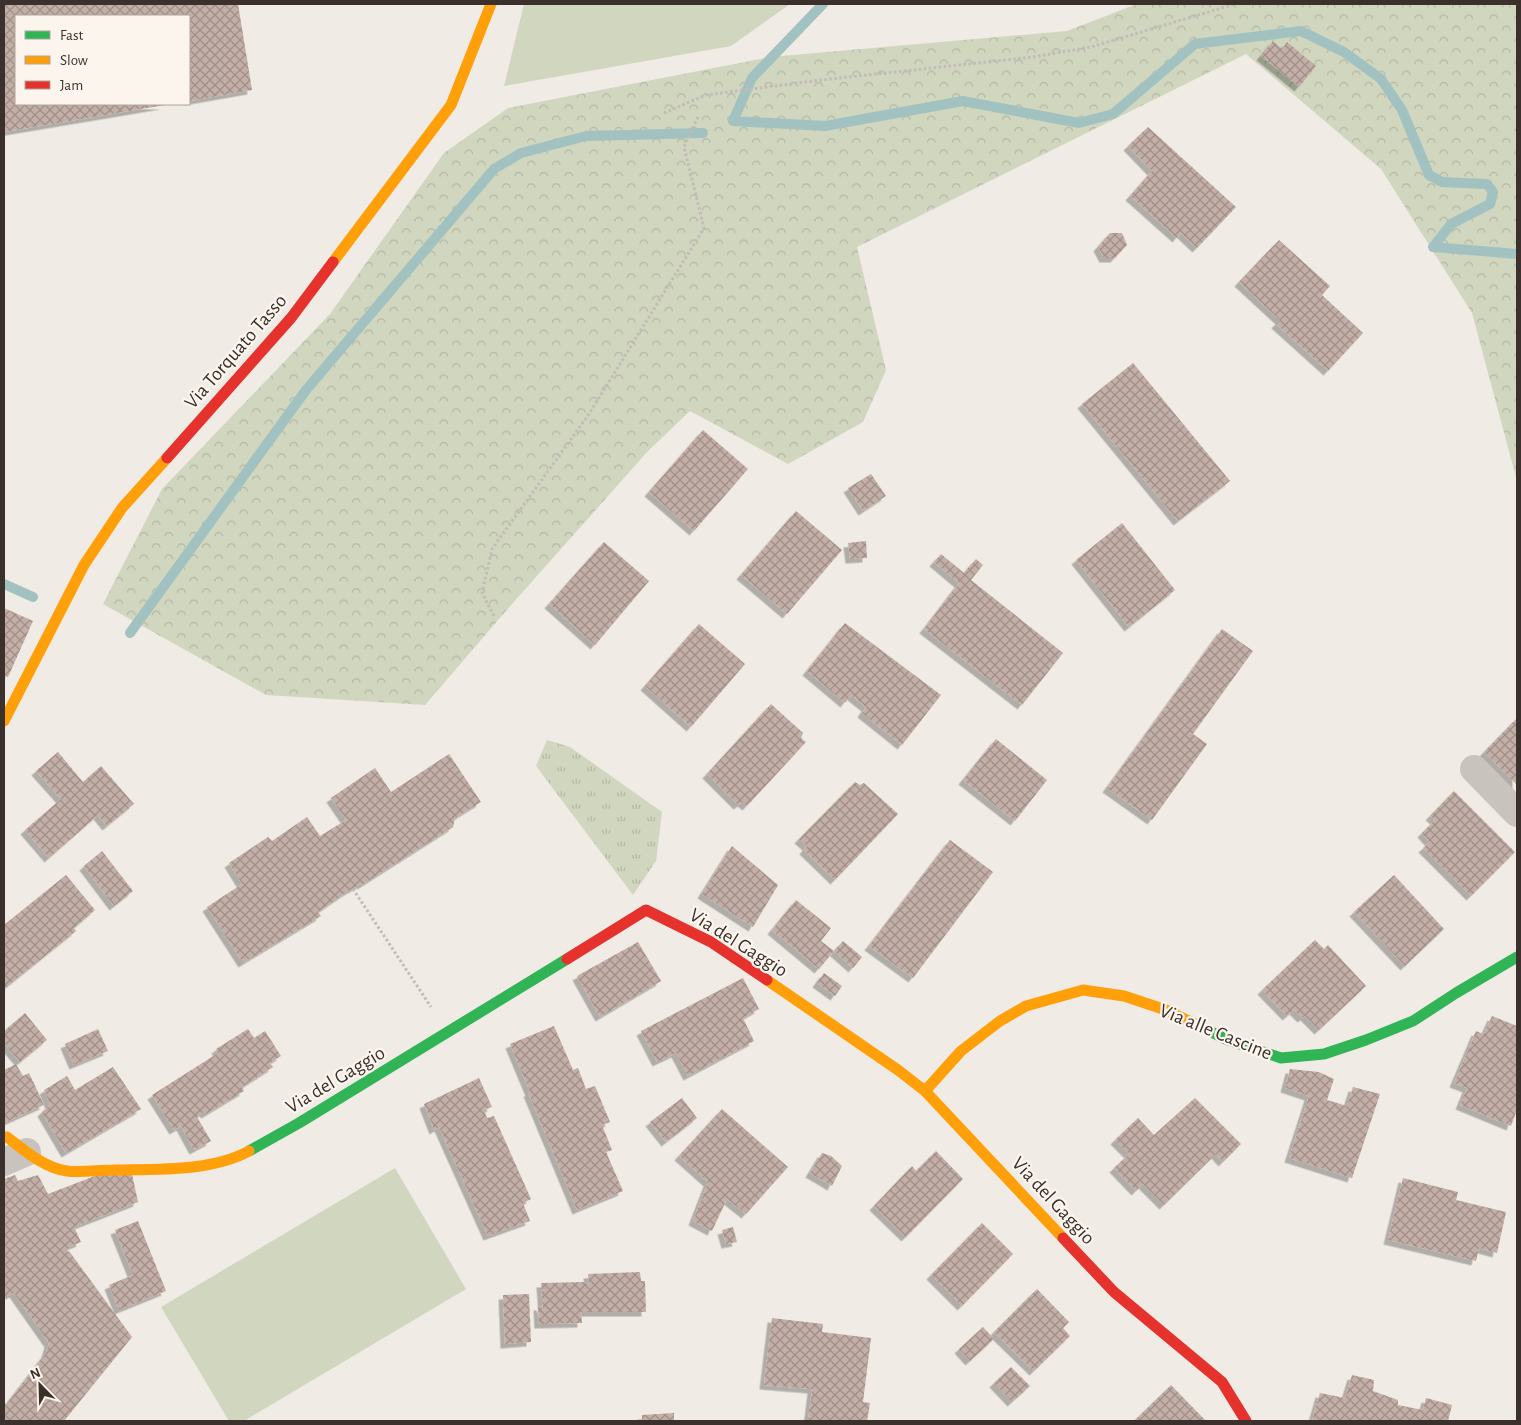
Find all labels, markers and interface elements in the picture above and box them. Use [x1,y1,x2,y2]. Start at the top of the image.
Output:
legend [15,15,190,105]
text: Fast [60,28,84,43]
text: Slow [60,53,88,68]
text: Jam [60,78,83,93]
street label: Via Torquato Tasso [181,291,291,413]
street label: Via del Gaggio [686,905,791,981]
street label: Via alle Cascine [1157,1000,1275,1064]
street label: Via del Gaggio [283,1043,389,1117]
street label: Via del Gaggio [1008,1153,1099,1248]
north arrow [15,1360,65,1410]
text: N [28,1366,43,1382]

